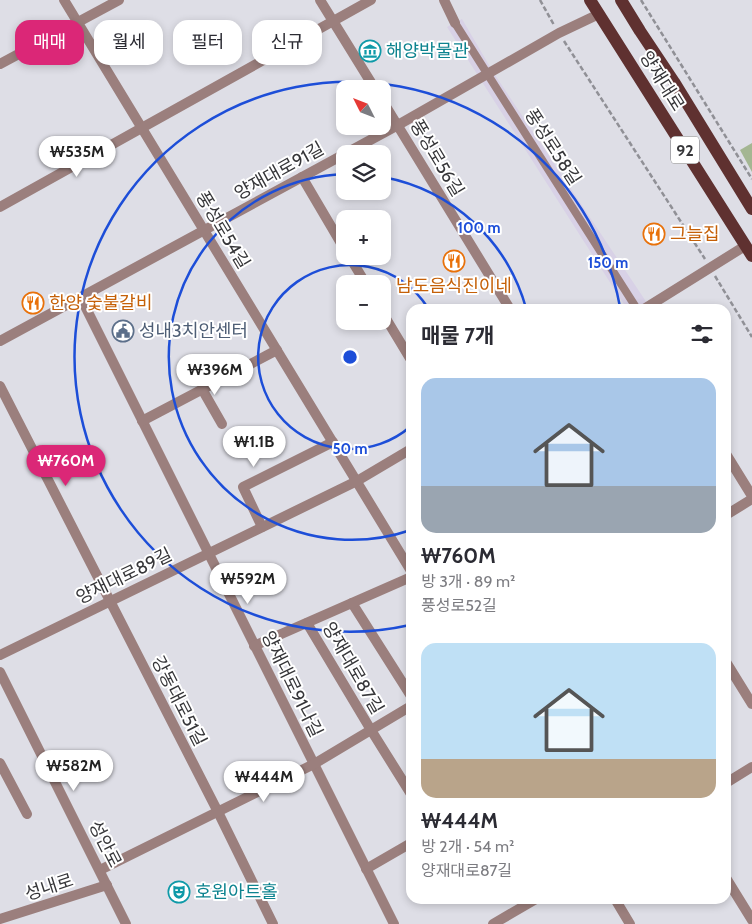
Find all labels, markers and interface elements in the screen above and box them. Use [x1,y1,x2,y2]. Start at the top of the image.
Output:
chip: 매매 [15,20,84,65]
chip: 월세 [94,20,163,65]
chip: 필터 [173,20,242,65]
chip: 신규 [252,20,322,65]
museum icon: 해양박물관 [358,39,382,63]
place label: 해양박물관 [386,40,469,62]
street label: 양재대로 [635,47,689,115]
north arrow [336,80,391,135]
map controls [336,80,391,330]
street label: 풍성로58길 [520,105,586,189]
street label: 풍성로56길 [405,115,469,201]
pin: ₩535M [42,136,112,178]
road number: 92 [671,136,699,164]
street label: 양재대로91길 [230,137,328,205]
text: ₩535M [50,142,104,161]
button: layers [336,145,391,200]
street label: 풍성로54길 [191,187,255,273]
button: + [336,210,391,265]
text: 100 m [457,219,501,237]
restaurant icon: 그늘집 [642,222,666,246]
place label: 그늘집 [670,223,720,245]
restaurant icon: 남도음식진이네 [442,249,466,273]
text: 150 m [588,254,628,272]
button: − [336,275,391,330]
place label: 남도음식진이네 [396,275,512,297]
restaurant icon: 한양 숯불갈비 [21,291,45,315]
place label: 한양 숯불갈비 [49,292,152,314]
public building icon: 성내3치안센터 [111,319,135,343]
place label: 성내3치안센터 [139,320,248,342]
icon: filters [688,320,716,348]
text: 매물 7개 [421,323,494,348]
centre of rings [341,348,359,366]
pin: ₩396M [180,354,250,396]
text: ₩396M [187,360,243,379]
icon: home [524,410,614,500]
pin: ₩1.1B [219,426,289,468]
text: ₩1.1B [234,432,274,451]
text: 50 m [332,440,368,458]
pin: ₩760M [31,444,101,487]
text: ₩760M [38,451,94,470]
street label: 양재대로89길 [72,543,176,609]
text: ₩760M [421,543,496,568]
pin: ₩592M [213,562,283,605]
text: ₩592M [221,569,275,588]
text: 방 3개 · 89 m² [421,572,515,591]
text: 풍성로52길 [421,596,497,615]
street label: 양재대로87길 [318,618,388,718]
street label: 양재대로91나길 [257,627,327,741]
street label: 강동대로51길 [147,652,211,750]
icon: home [524,675,614,765]
pin: ₩582M [39,750,109,792]
text: ₩582M [46,756,102,775]
pin: ₩444M [229,760,299,803]
text: ₩444M [235,767,293,786]
text: ₩444M [421,808,498,833]
street label: 성안로 [84,817,126,871]
text: 방 2개 · 54 m² [421,837,514,856]
text: 양재대로87길 [421,861,512,880]
street label: 성내로 [22,869,76,905]
theatre icon: 호원아트홀 [167,880,191,904]
place label: 호원아트홀 [195,881,278,903]

